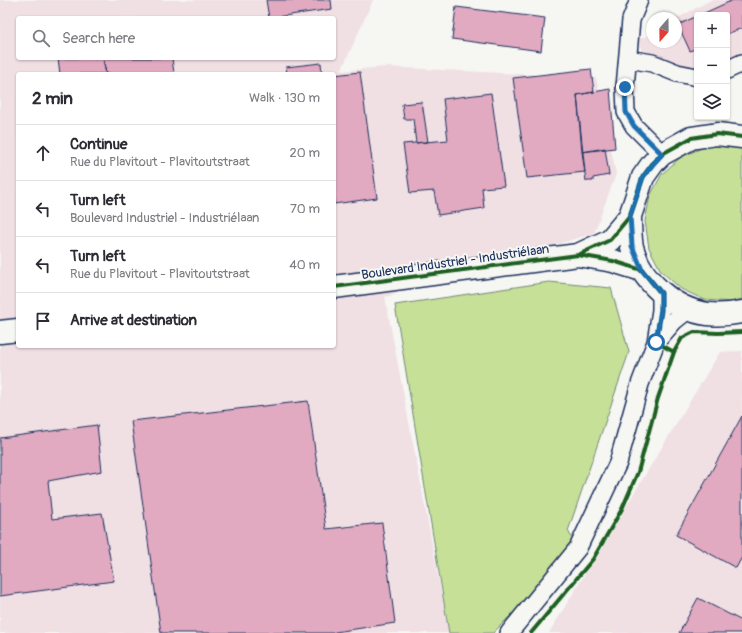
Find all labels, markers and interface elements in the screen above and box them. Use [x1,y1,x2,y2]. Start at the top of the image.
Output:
north arrow [646,12,682,48]
map controls [694,12,730,120]
button: + [694,12,730,48]
search box [16,16,336,60]
icon: search [30,27,52,49]
text: Search here [62,29,135,48]
button: − [694,48,730,84]
route end [616,78,634,96]
button: layers [694,84,730,120]
text: 2 min [32,88,73,109]
text: Walk · 130 m [249,90,320,106]
text: Continue [70,135,128,154]
icon: ahead [32,142,54,164]
text: 20 m [289,145,320,161]
text: Rue du Plavitout - Plavitoutstraat [70,154,250,170]
text: Turn left [70,191,126,210]
icon: left [32,198,54,220]
text: 70 m [290,201,320,217]
text: Boulevard Industriel - Industriélaan [70,210,259,226]
street label: Boulevard Industriel - Industriélaan [360,241,550,283]
text: Turn left [70,247,126,266]
icon: left [32,254,54,276]
text: 40 m [289,257,320,273]
text: Rue du Plavitout - Plavitoutstraat [70,266,250,282]
icon: arrive [32,310,54,332]
text: Arrive at destination [70,311,197,330]
route start [647,333,665,351]

